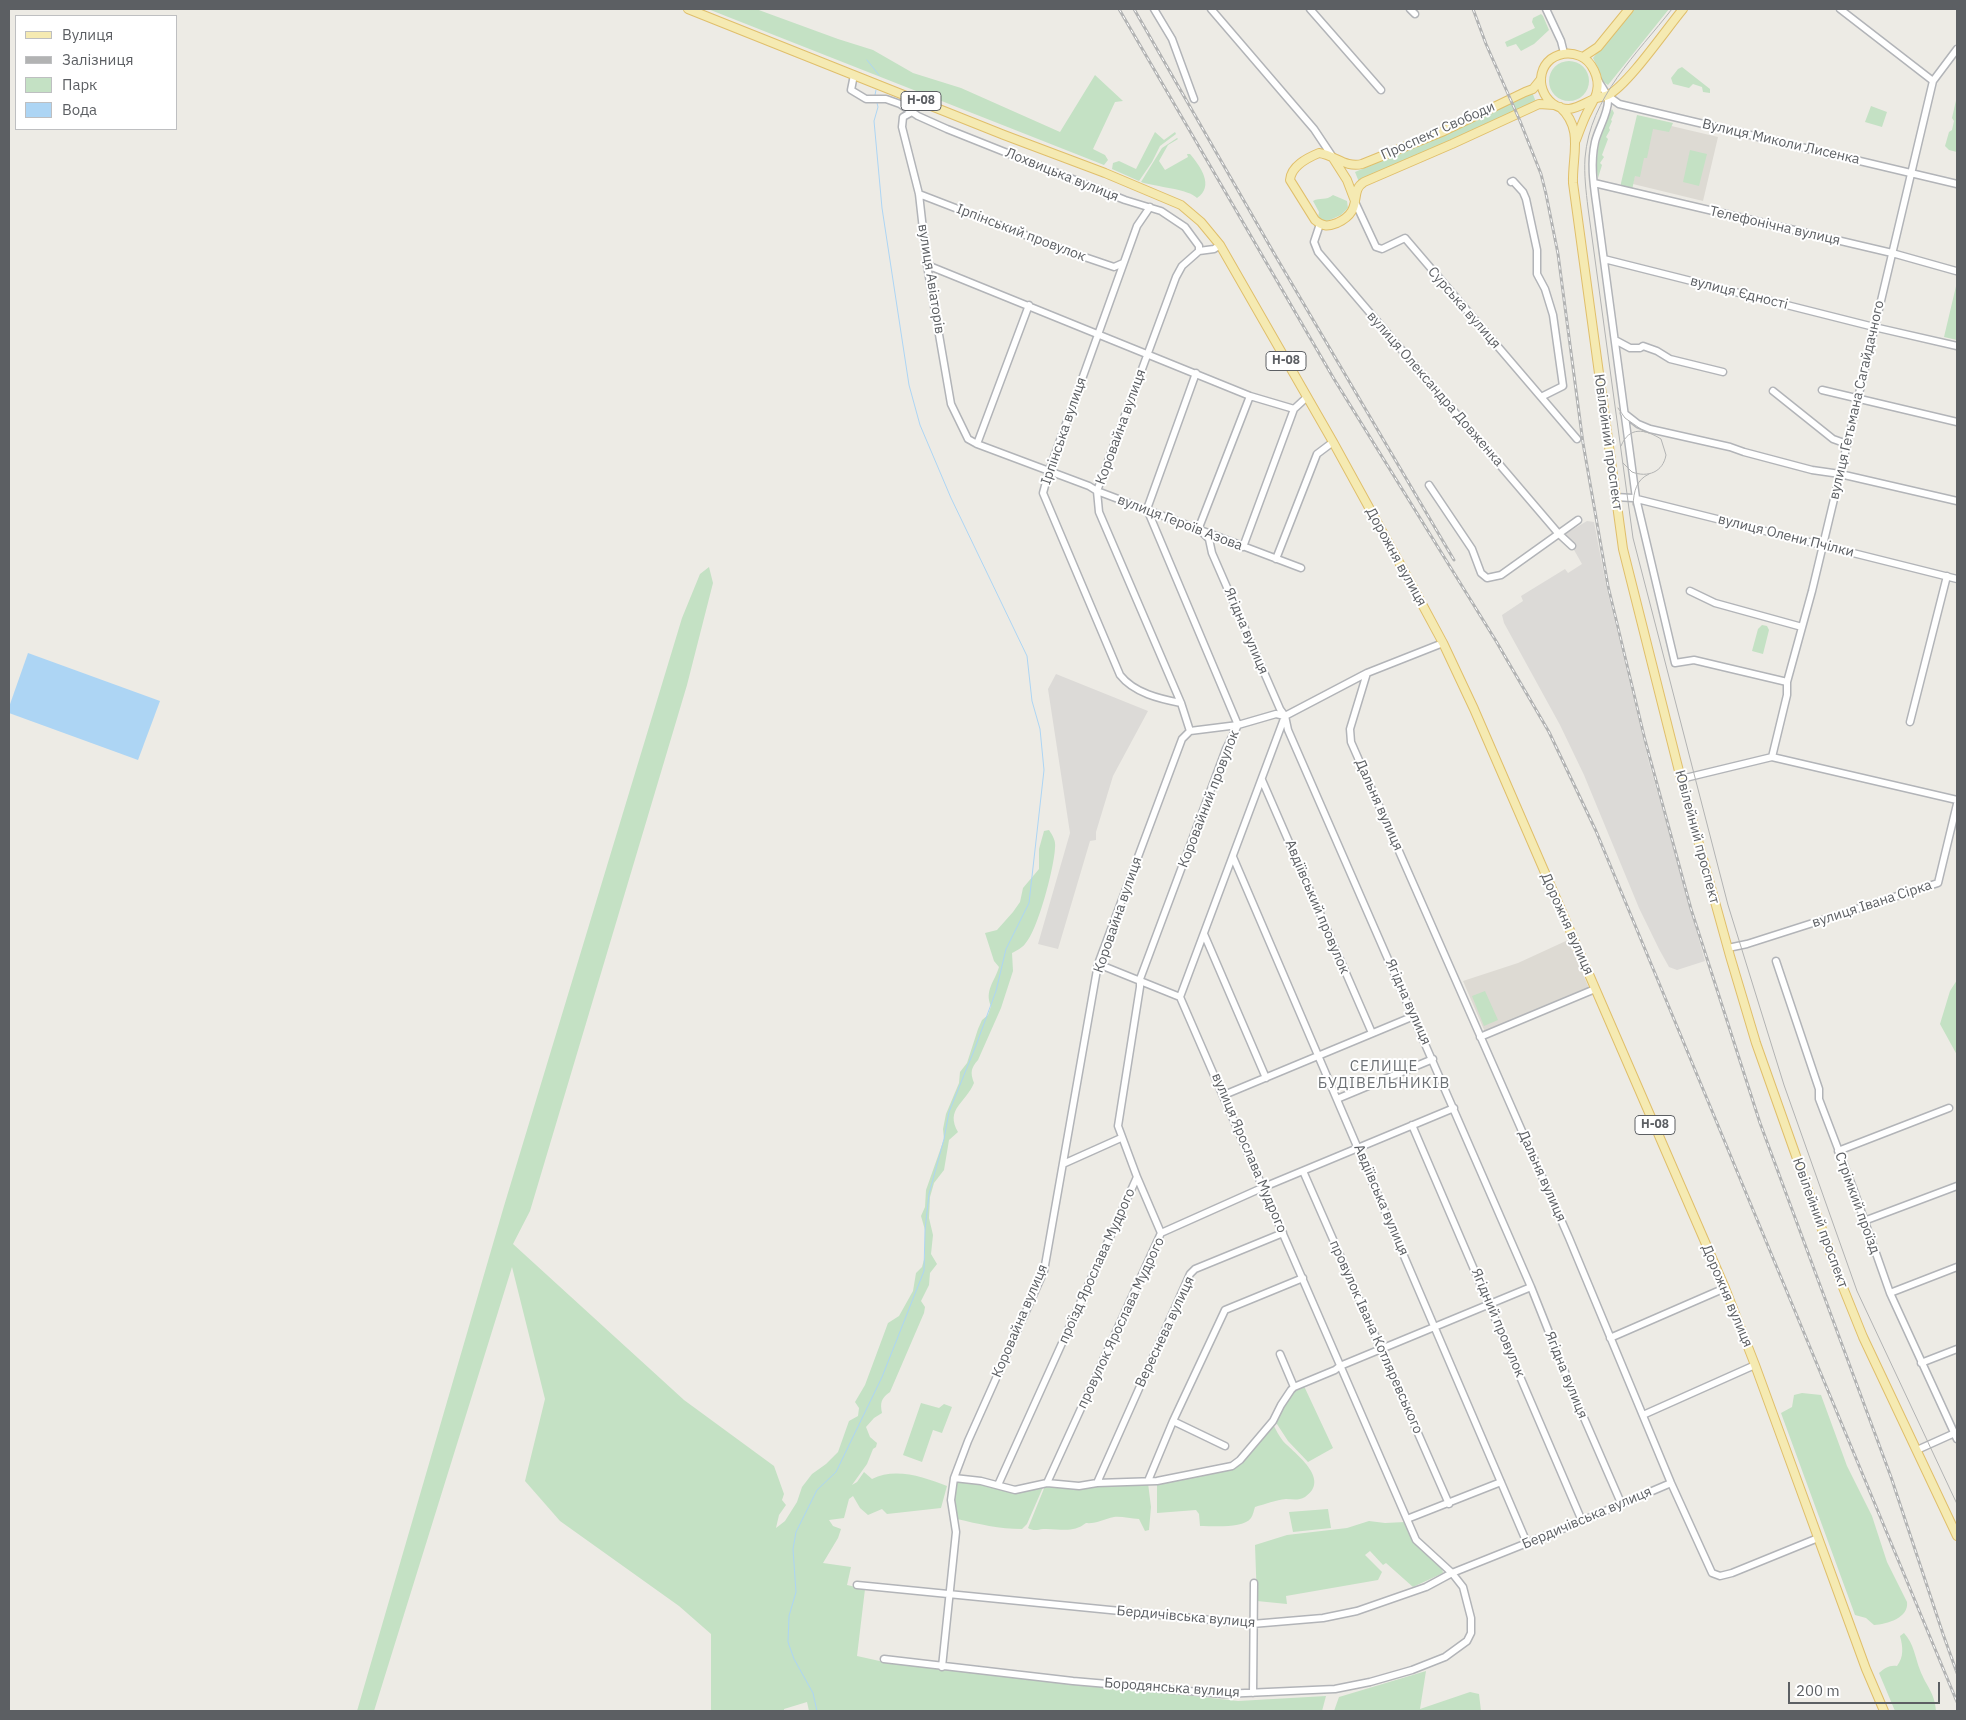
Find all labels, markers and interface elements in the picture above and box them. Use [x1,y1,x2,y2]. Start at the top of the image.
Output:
legend [15,15,178,130]
text: Вулиця [62,25,113,44]
text: Залізниця [62,50,133,69]
text: Парк [62,75,97,94]
road number: Н-08 [901,92,941,110]
street label: Проспект Свободи [1379,98,1497,164]
text: Вода [62,100,97,119]
street label: Вулиця Миколи Лисенка [1701,116,1861,168]
street label: Лохвицька вулиця [1003,145,1121,205]
street label: Ірпінський провулок [954,201,1088,265]
street label: Телефонічна вулиця [1708,203,1842,249]
street label: вулиця Авіаторів [914,223,948,335]
street label: Сурська вулиця [1424,264,1504,352]
street label: вулиця Єдності [1688,273,1790,313]
street label: вулиця Гетьмана Сагайдачного [1826,299,1888,501]
street label: вулиця Олександра Довженка [1363,308,1507,470]
road number: Н-08 [1266,352,1306,371]
street label: Коровайна вулиця [1092,367,1150,487]
street label: Ювілейний проспект [1590,373,1626,511]
street label: Ірпінська вулиця [1038,375,1090,487]
street label: вулиця Героїв Азова [1115,491,1245,555]
street label: Дорожня вулиця [1362,505,1430,609]
street label: вулиця Олени Пчілки [1716,511,1856,561]
street label: Ягідна вулиця [1220,585,1272,677]
street label: Коровайний провулок [1175,728,1243,870]
street label: Дальня вулиця [1351,757,1407,853]
street label: Ювілейний проспект [1671,768,1723,906]
street label: Авдіївський провулок [1281,837,1353,977]
street label: Коровайна вулиця [1090,855,1146,975]
street label: Дорожня вулиця [1537,870,1597,978]
street label: вулиця Івана Сірка [1810,877,1934,931]
street label: Ягідна вулиця [1382,956,1434,1048]
district label: СЕЛИЩЕ БУДІВЕЛЬНИКІВ [1316,1058,1452,1093]
street label: вулиця Ярослава Мудрого [1208,1071,1290,1235]
road number: Н-08 [1635,1116,1675,1134]
street label: Дальня вулиця [1514,1128,1570,1224]
street label: Авдіївська вулиця [1350,1142,1412,1258]
street label: Стрімкий проїзд [1831,1150,1883,1256]
street label: Ювілейний проспект [1789,1155,1851,1291]
street label: проїзд Ярослава Мудрого [1055,1186,1139,1346]
street label: провулок Ярослава Мудрого [1074,1235,1168,1411]
street label: провулок Івана Котляревського [1326,1238,1426,1436]
street label: Дорожня вулиця [1698,1242,1756,1350]
street label: Коровайна вулиця [988,1262,1052,1380]
street label: Ягідний провулок [1467,1266,1529,1380]
street label: Вереснева вулиця [1132,1274,1198,1390]
street label: Ягідна вулиця [1541,1329,1591,1421]
street label: Бердичівська вулиця [1520,1483,1654,1553]
street label: Бердичівська вулиця [1116,1603,1256,1631]
scale bar [1791,1672,1944,1704]
street label: Бородянська вулиця [1104,1675,1240,1701]
text: 200 m [1796,1681,1840,1700]

